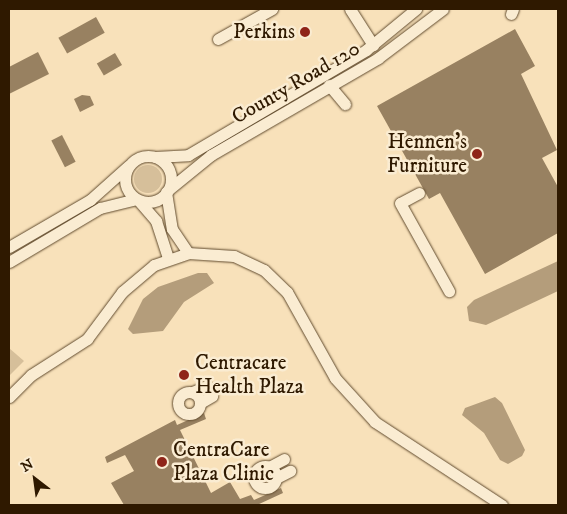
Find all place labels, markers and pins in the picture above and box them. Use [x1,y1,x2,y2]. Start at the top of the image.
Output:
place label: Perkins [233,19,295,45]
marker: Perkins [299,26,311,38]
place label: Hennen’s Furniture [387,129,467,179]
marker: Hennen’s Furniture [471,148,483,160]
place label: Centracare Health Plaza [195,350,304,400]
marker: Centracare Health Plaza [177,368,191,382]
place label: CentraCare Plaza Clinic [173,437,274,487]
marker: CentraCare Plaza Clinic [155,455,169,469]

